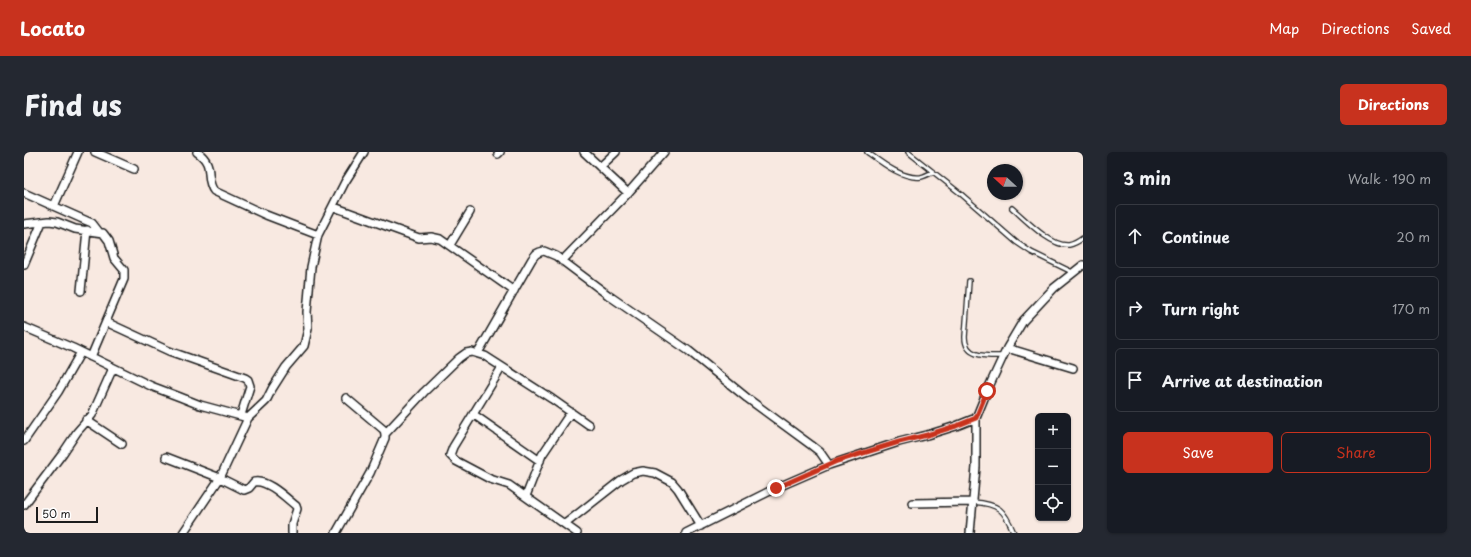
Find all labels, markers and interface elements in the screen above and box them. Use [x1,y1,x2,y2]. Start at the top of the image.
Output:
text: Locato [20,14,85,42]
text: Map [1269,18,1299,39]
text: Directions [1321,18,1389,39]
text: Saved [1411,18,1451,39]
text: Find us [24,83,122,126]
button: Directions [1340,84,1447,125]
north arrow [987,164,1023,200]
text: 3 min [1123,165,1171,191]
text: Walk · 190 m [1348,169,1431,188]
icon: ahead [1124,225,1146,247]
text: Continue [1162,225,1230,248]
text: 20 m [1396,227,1430,246]
icon: right [1124,297,1146,319]
text: Turn right [1162,297,1239,320]
text: 170 m [1392,299,1430,318]
icon: arrive [1124,369,1146,391]
text: Arrive at destination [1162,369,1323,392]
route start [978,382,996,400]
map controls [1035,413,1071,521]
button: + [1035,413,1071,449]
button: Save [1123,432,1273,473]
button: Share [1281,432,1431,473]
button: − [1035,449,1071,485]
route end [767,479,785,497]
button: locate [1035,485,1071,521]
scale bar [36,505,98,524]
text: 50 m [42,505,71,522]

